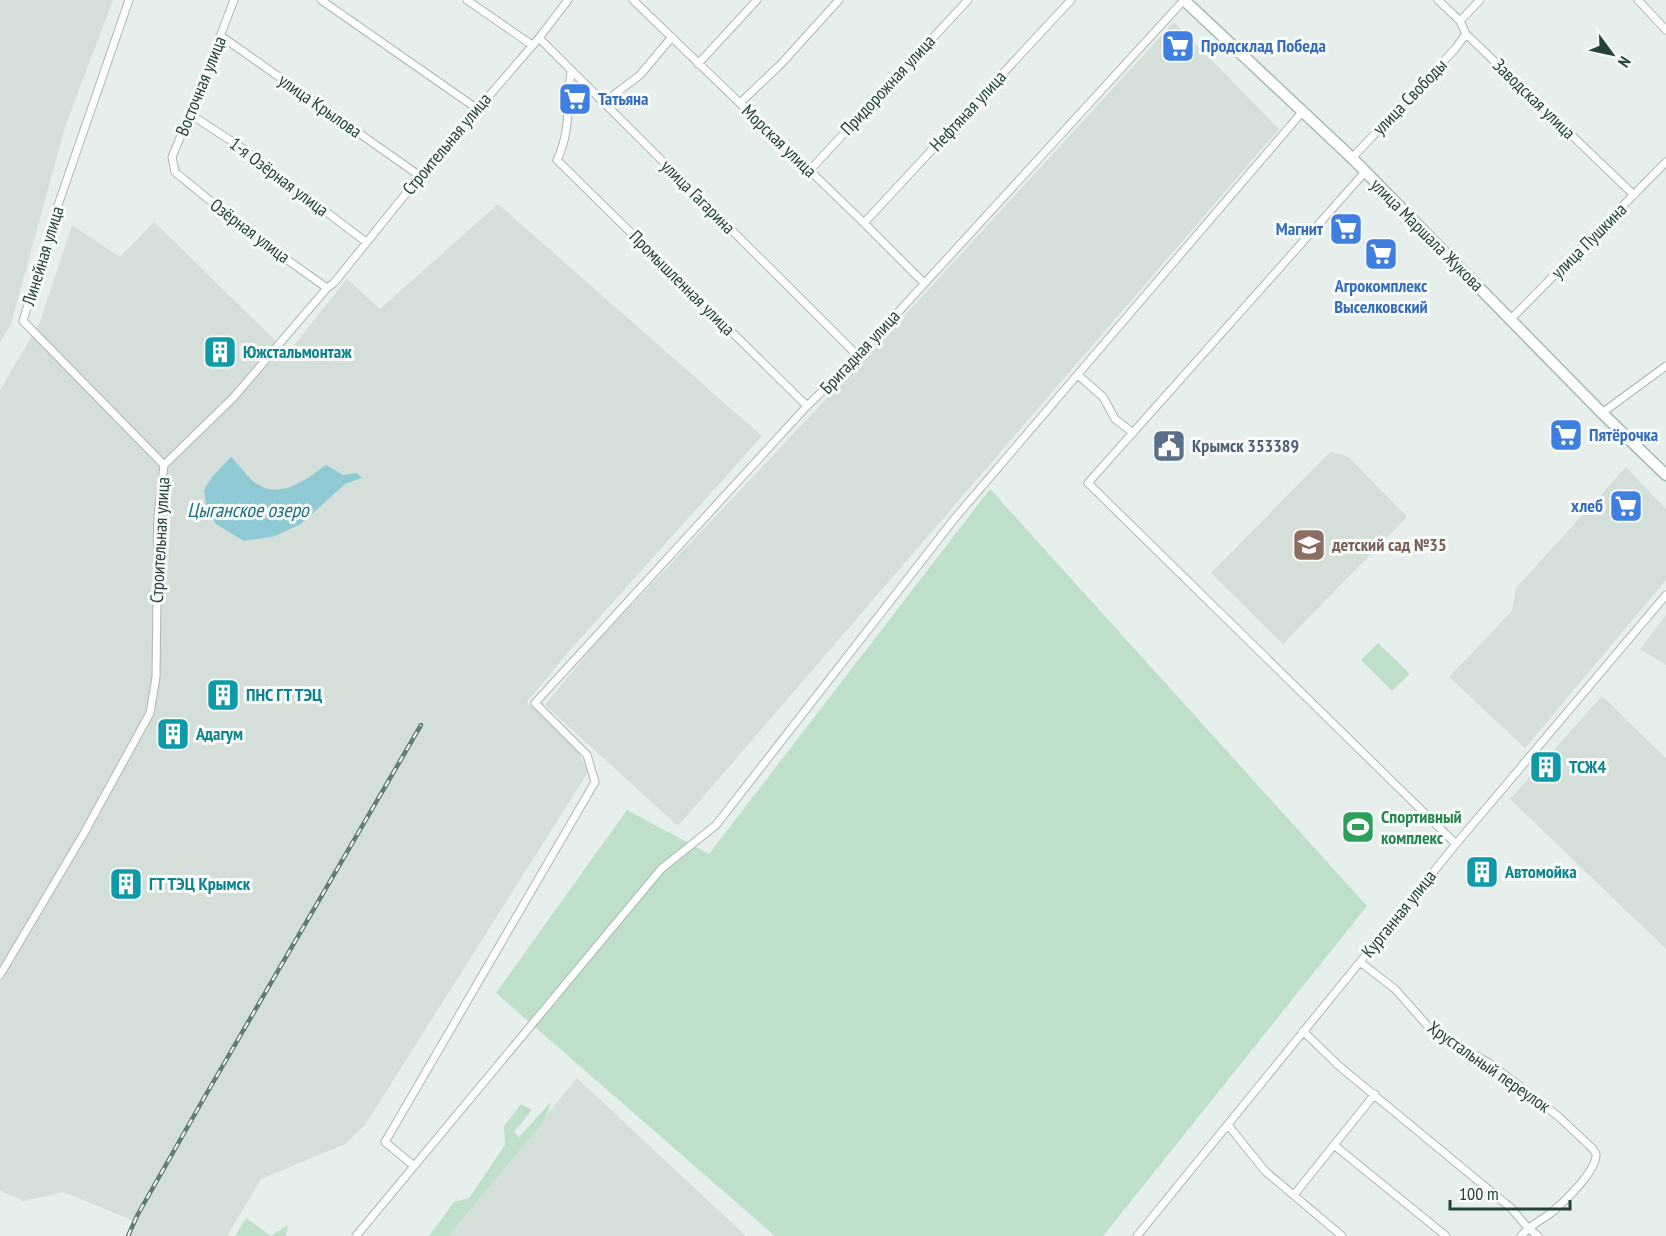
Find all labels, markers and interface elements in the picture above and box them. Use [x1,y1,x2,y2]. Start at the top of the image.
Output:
north arrow [1582,24,1642,84]
supermarket icon: Продсклад Победа [1160,28,1196,64]
street label: Придорожная улица [835,30,940,140]
street label: Восточная улица [170,33,231,139]
place label: Продсклад Победа [1201,34,1326,57]
text: N [1614,53,1635,71]
street label: улица Свободы [1368,54,1452,140]
street label: Заводская улица [1488,54,1581,144]
street label: Нефтяная улица [924,66,1011,156]
street label: улица Крылова [274,68,366,143]
supermarket icon: Татьяна [557,81,593,117]
place label: Татьяна [598,87,649,110]
street label: Строительная улица [397,88,496,199]
street label: Морская улица [737,99,822,182]
street label: 1-я Озёрная улица [225,132,333,221]
street label: улица Гагарина [656,155,740,239]
street label: улица Маршала Жукова [1366,173,1489,296]
street label: Озёрная улица [206,193,295,268]
street label: улица Пушкина [1546,198,1631,283]
street label: Линейная улица [16,203,69,309]
supermarket icon: Магнит [1328,211,1364,247]
place label: Магнит [1276,217,1324,240]
street label: Промышленная улица [625,225,740,340]
supermarket icon: Агрокомплекс Выселковский [1363,236,1399,272]
place label: Агрокомплекс Выселковский [1334,274,1428,318]
street label: Бригадная улица [815,305,904,399]
building icon: Южстальмонтаж [202,334,238,370]
place label: Южстальмонтаж [243,340,352,363]
supermarket icon: Пятёрочка [1548,417,1584,453]
place label: Пятёрочка [1589,423,1658,446]
public building icon: Крымск 353389 [1151,428,1187,464]
place label: Крымск 353389 [1192,434,1299,457]
street label: Строительная улица [145,476,174,604]
supermarket icon: хлеб [1608,488,1644,524]
place label: хлеб [1571,494,1603,517]
water label: Цыганское озеро [187,497,310,523]
school or university icon: детский сад №35 [1291,527,1327,563]
place label: детский сад №35 [1331,533,1447,556]
building icon: ПНС ГТ ТЭЦ [205,677,241,713]
place label: ПНС ГТ ТЭЦ [246,683,322,706]
building icon: Адагум [155,716,191,752]
place label: Адагум [195,722,243,745]
building icon: ТСЖ4 [1528,749,1564,785]
place label: ТСЖ4 [1569,755,1606,778]
place label: Спортивный комплекс [1381,805,1462,849]
sports icon: Спортивный комплекс [1340,809,1376,845]
building icon: Автомойка [1464,854,1500,890]
place label: Автомойка [1504,860,1577,883]
street label: Курганная улица [1356,865,1441,962]
building icon: ГТ ТЭЦ Крымск [108,866,144,902]
place label: ГТ ТЭЦ Крымск [149,872,251,895]
street label: Хрустальный переулок [1423,1016,1555,1118]
scale bar [1450,1173,1570,1211]
text: 100 m [1459,1182,1499,1205]

